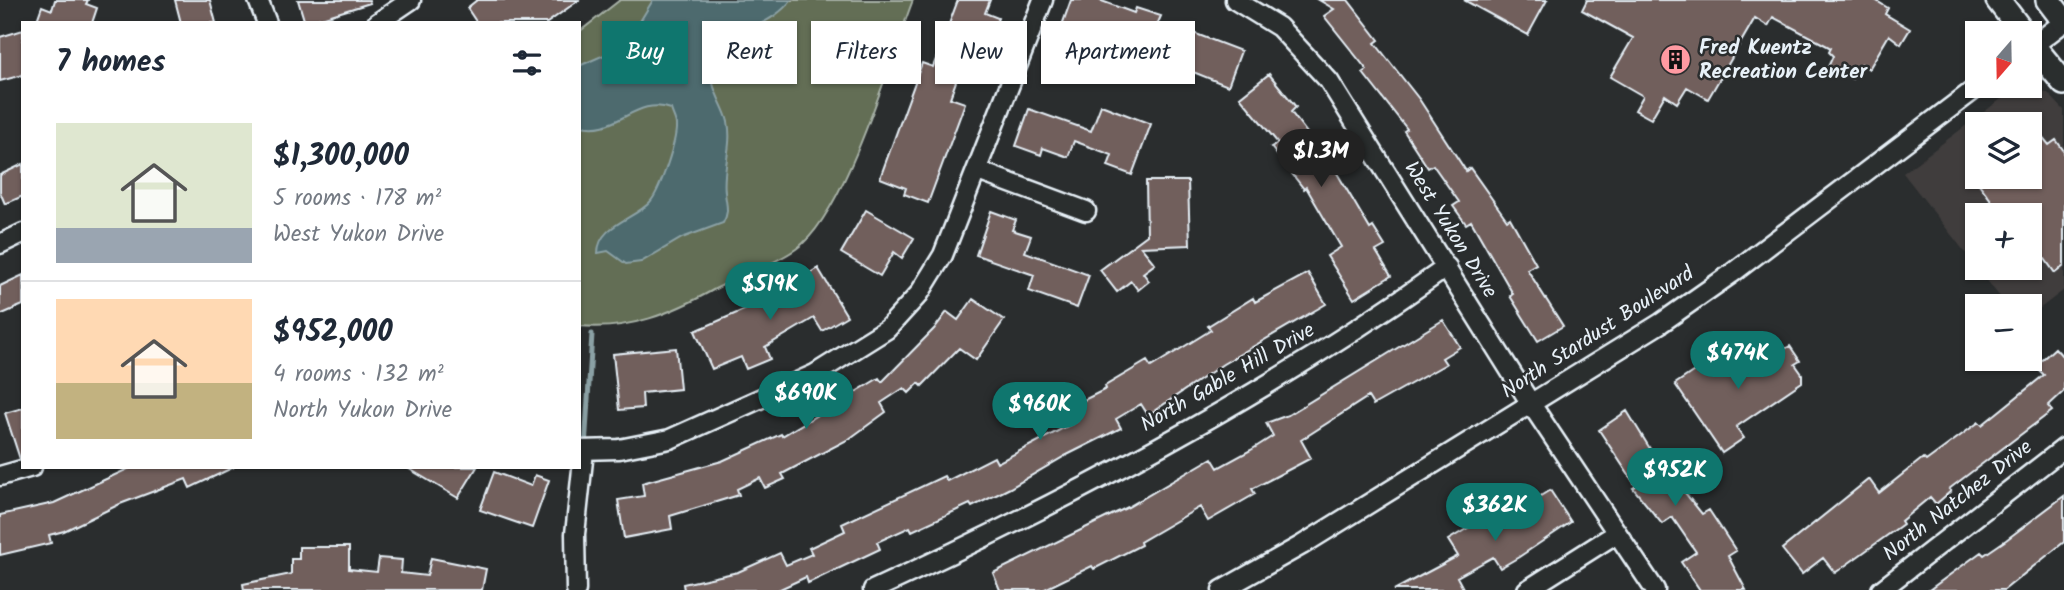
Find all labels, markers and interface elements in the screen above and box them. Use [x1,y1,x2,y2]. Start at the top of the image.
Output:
chip: Buy [602,21,688,84]
chip: Rent [702,21,797,84]
chip: Filters [811,21,921,84]
chip: New [935,21,1027,84]
chip: Apartment [1041,21,1195,84]
north arrow [1965,21,2042,98]
map controls [1965,21,2042,371]
place label: Fred Kuentz Recreation Center [1699,32,1868,89]
text: 7 homes [56,39,166,87]
building icon: Fred Kuentz Recreation Center [1659,43,1693,77]
icon: filters [508,44,546,82]
button: layers [1965,112,2042,189]
pin: $1.3M [1272,130,1370,189]
text: $1,300,000 [273,133,409,181]
text: $1.3M [1293,134,1349,170]
icon: home [112,151,196,235]
street label: West Yukon Drive [1395,155,1506,305]
text: 5 rooms · 178 m² [273,181,441,217]
button: + [1965,203,2042,280]
text: West Yukon Drive [273,217,444,253]
street label: North Stardust Boulevard [1495,258,1702,408]
pin: $519K [721,262,819,322]
text: $519K [741,267,799,303]
button: − [1965,294,2042,371]
text: $952,000 [273,309,393,357]
street label: North Gable Hill Drive [1135,314,1322,441]
icon: home [112,327,196,411]
pin: $474K [1689,332,1787,391]
text: $474K [1706,336,1770,372]
text: 4 rooms · 132 m² [273,357,444,393]
pin: $690K [757,372,855,431]
text: $690K [774,376,838,412]
pin: $960K [991,382,1089,442]
text: $960K [1008,387,1072,423]
text: North Yukon Drive [273,393,452,429]
street label: North Natchez Drive [1876,432,2040,570]
pin: $952K [1626,448,1724,508]
text: $952K [1643,453,1707,489]
pin: $362K [1446,484,1544,543]
text: $362K [1462,488,1528,524]

